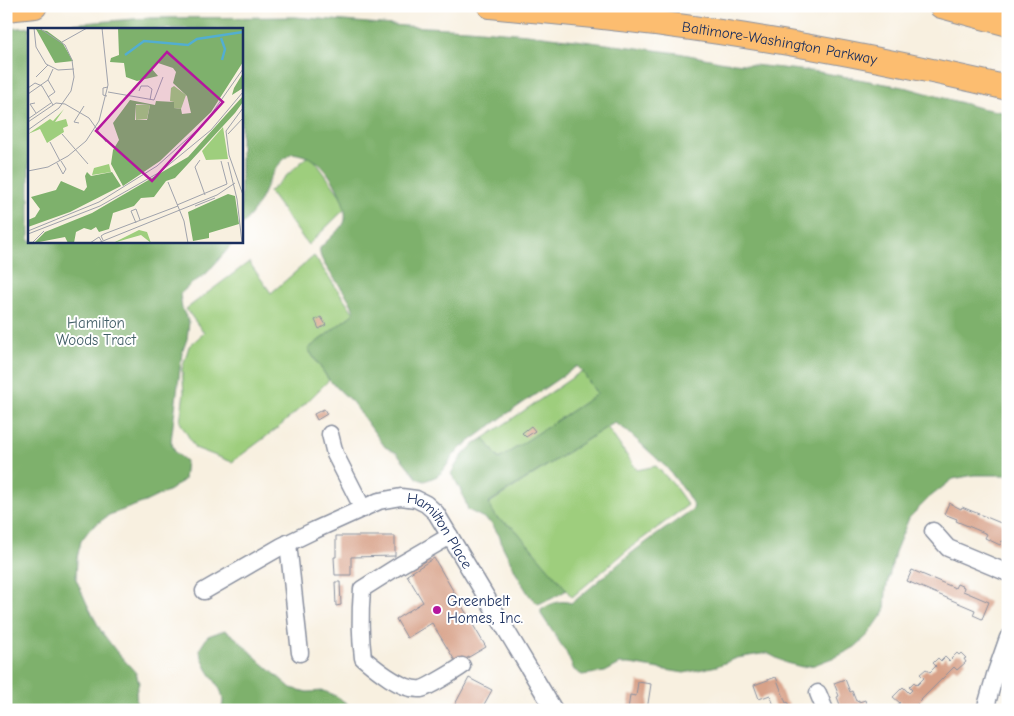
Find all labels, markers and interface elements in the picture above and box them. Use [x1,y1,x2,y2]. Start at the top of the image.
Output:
street label: Baltimore-Washington Parkway [681,18,879,69]
inset map [28,28,242,242]
park label: Hamilton Woods Tract [56,314,137,349]
street label: Hamilton Place [406,489,477,572]
place label: Greenbelt Homes, Inc. [447,592,523,627]
marker: Greenbelt Homes, Inc. [431,604,443,616]

